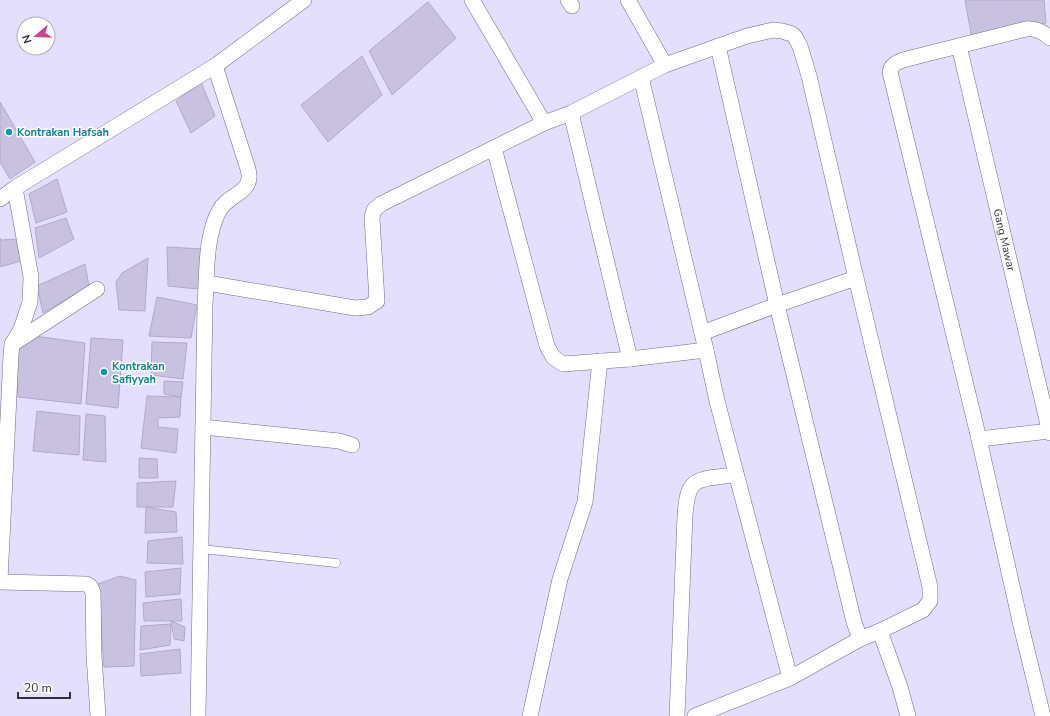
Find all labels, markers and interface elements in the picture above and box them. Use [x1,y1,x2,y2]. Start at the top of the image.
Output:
north arrow [16,16,56,56]
text: N [19,33,35,45]
place label: Kontrakan Hafsah [17,125,109,140]
marker: Kontrakan Hafsah [4,127,14,137]
street label: Gang Mawar [989,207,1019,273]
place label: Kontrakan Safiyyah [112,359,165,387]
marker: Kontrakan Safiyyah [99,367,109,377]
scale bar [18,674,70,700]
text: 20 m [24,680,52,696]

